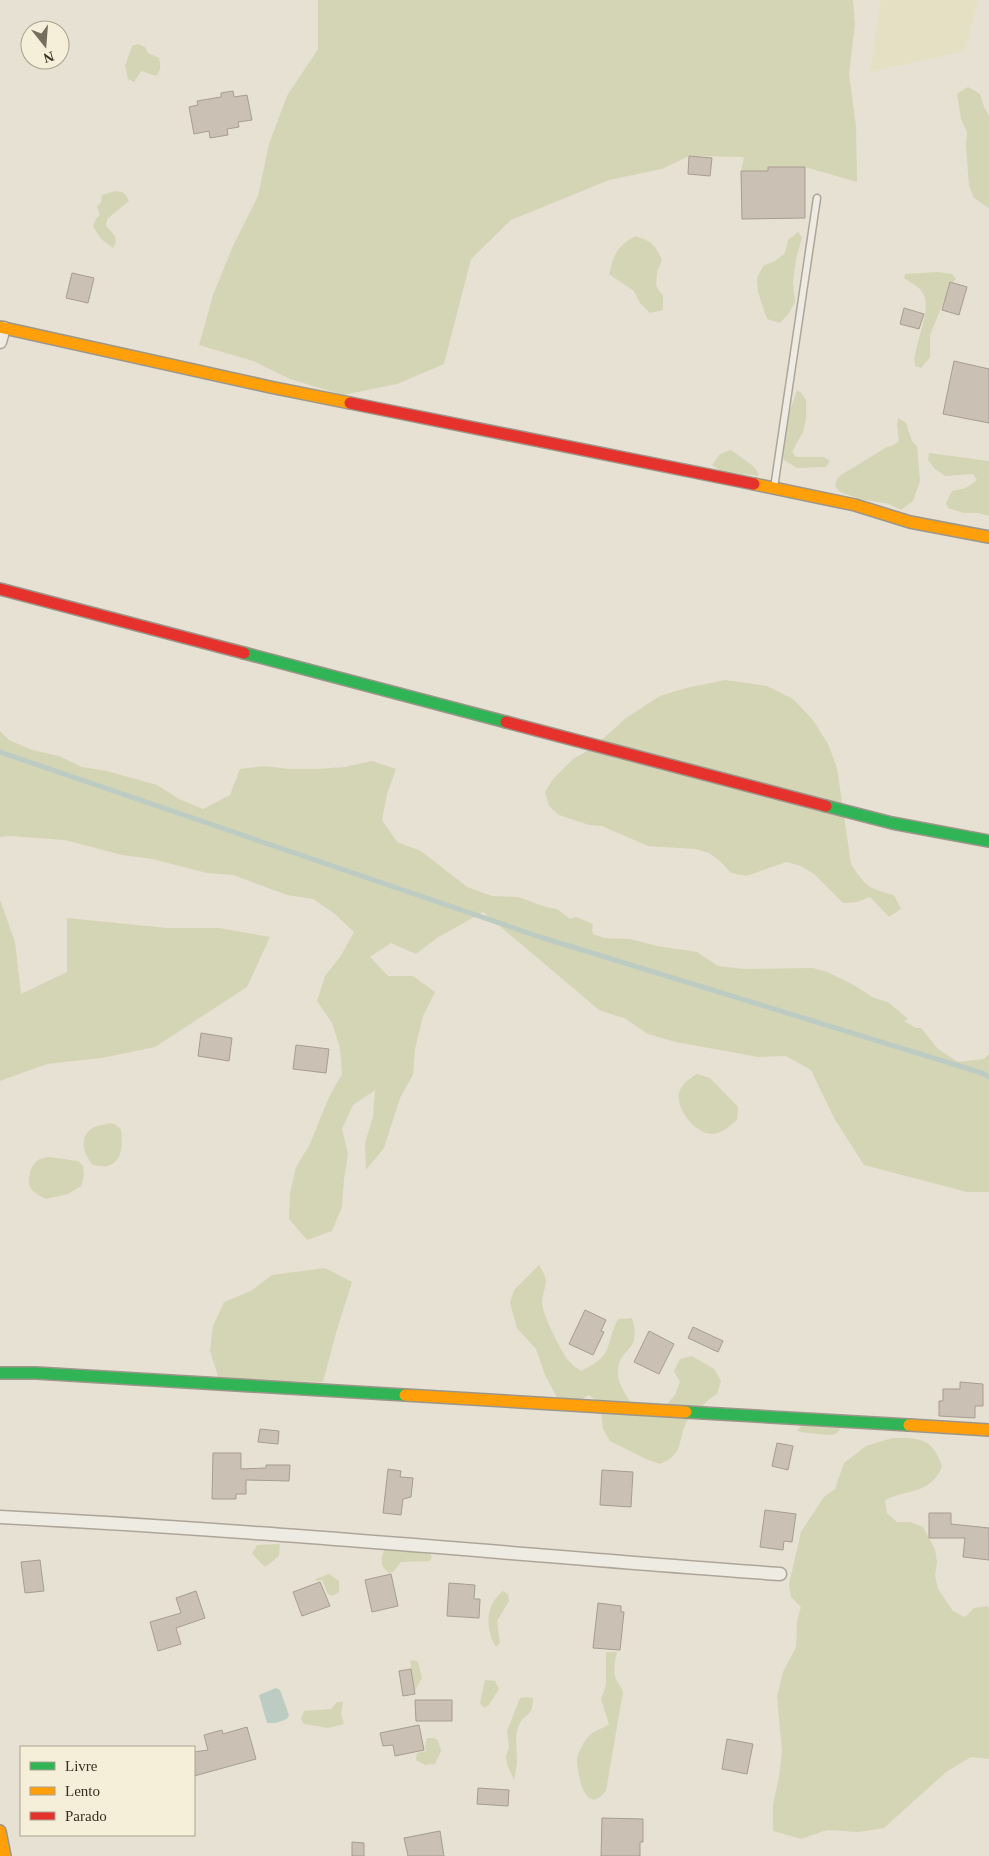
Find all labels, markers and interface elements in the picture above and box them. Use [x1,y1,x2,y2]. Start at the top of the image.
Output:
north arrow [20,20,70,70]
text: N [42,48,56,66]
legend [20,1746,195,1836]
text: Livre [65,1758,98,1774]
text: Lento [65,1783,100,1799]
text: Parado [65,1808,107,1824]

